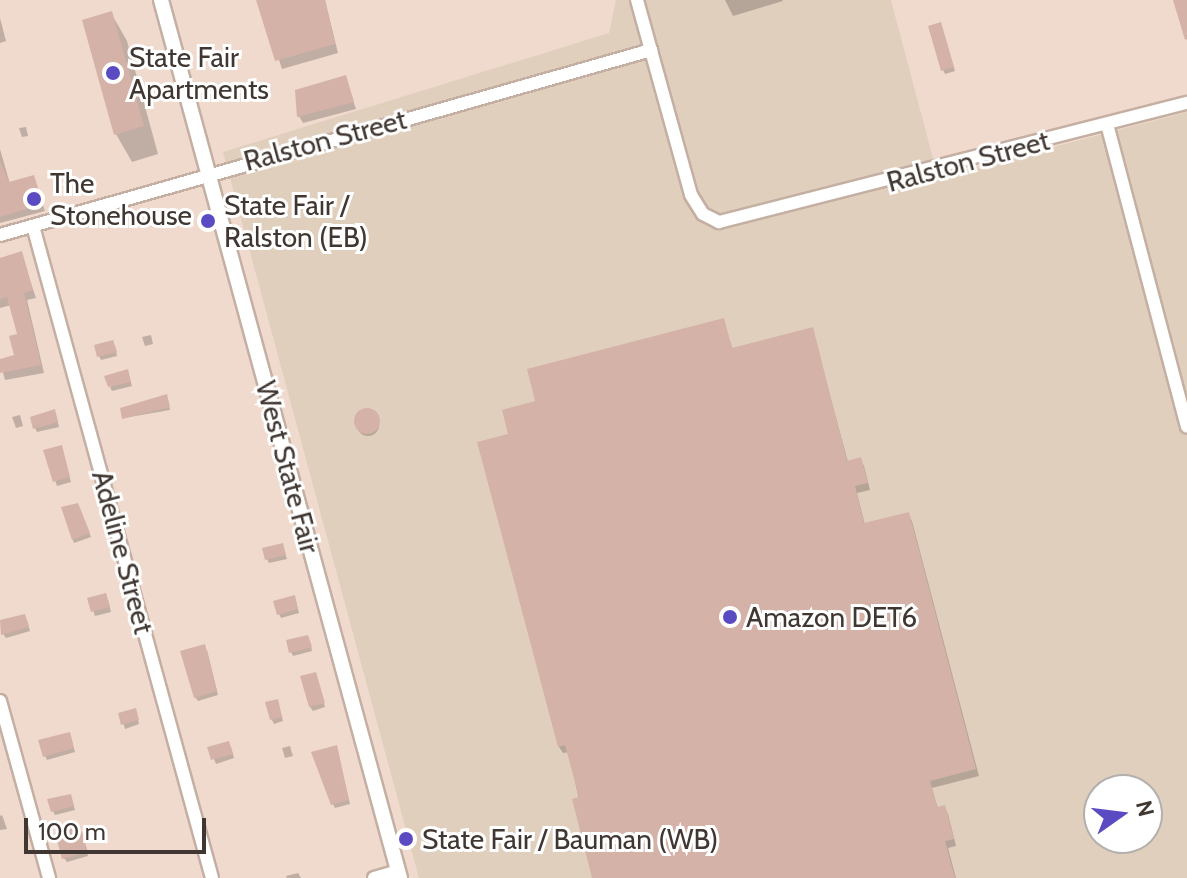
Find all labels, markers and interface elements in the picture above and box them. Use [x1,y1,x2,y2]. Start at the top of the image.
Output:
place label: State Fair Apartments [129,40,269,106]
marker: State Fair Apartments [104,64,122,82]
street label: Ralston Street [240,102,410,178]
street label: Ralston Street [883,123,1053,199]
place label: The Stonehouse [50,166,192,232]
place label: State Fair / Ralston (EB) [224,188,368,254]
marker: The Stonehouse [25,190,43,208]
marker: State Fair / Ralston (EB) [199,212,217,230]
street label: West State Fair [249,377,327,557]
street label: Adeline Street [85,467,161,637]
place label: Amazon DET6 [746,600,917,634]
marker: Amazon DET6 [721,608,739,626]
north arrow [1083,774,1163,854]
text: N [1130,798,1160,819]
scale bar [28,802,210,852]
text: 100 m [38,817,106,846]
place label: State Fair / Bauman (WB) [422,822,718,856]
marker: State Fair / Bauman (WB) [397,830,415,848]

